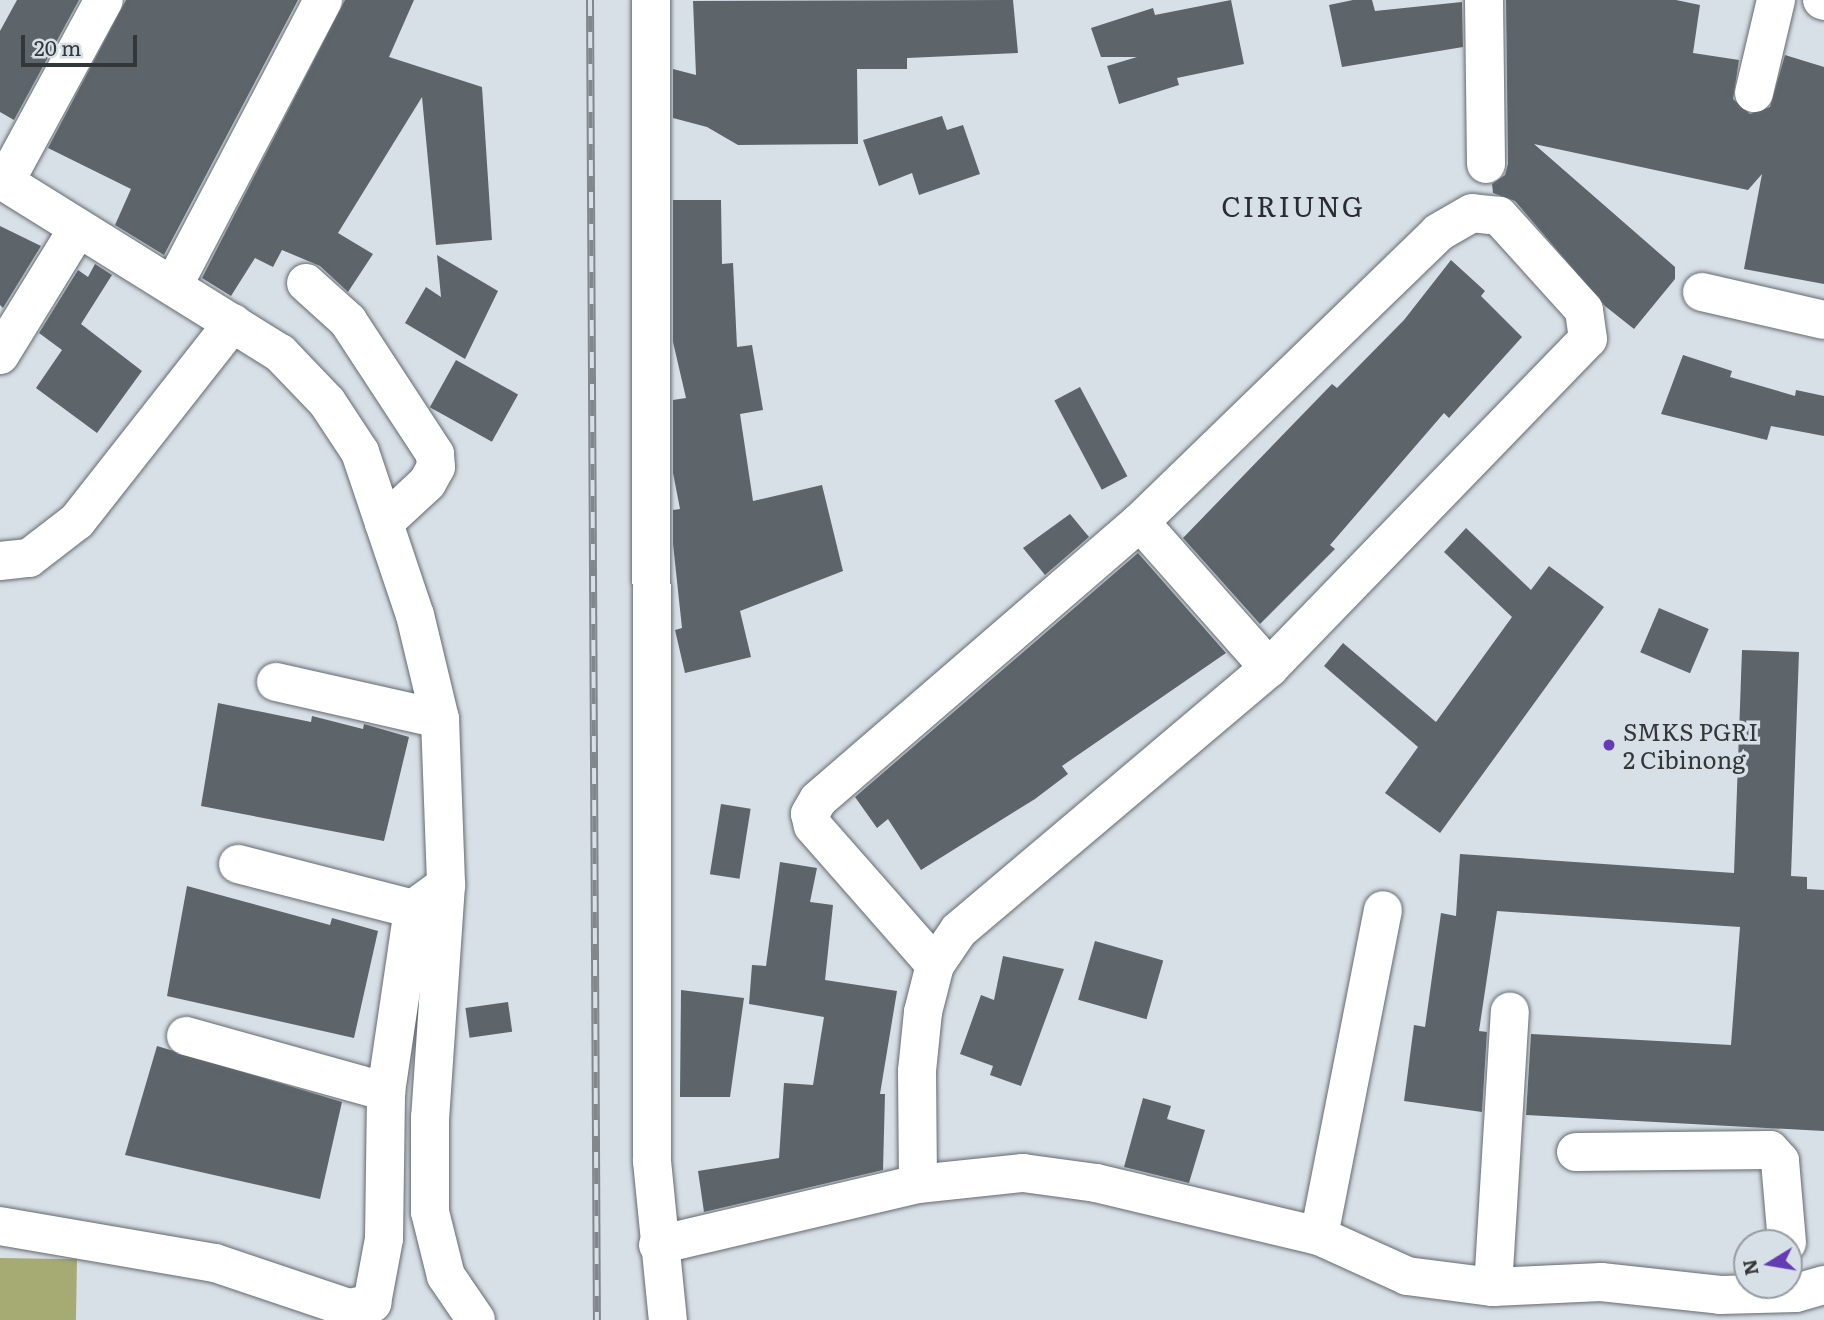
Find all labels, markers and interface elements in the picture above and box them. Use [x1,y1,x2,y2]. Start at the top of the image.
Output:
scale bar [24,21,140,65]
text: 20 m [34,31,81,62]
district label: CIRIUNG [1222,188,1364,222]
place label: SMKS PGRI 2 Cibinong [1623,717,1758,773]
marker: SMKS PGRI 2 Cibinong [1601,737,1617,753]
north arrow [1733,1229,1803,1299]
text: N [1734,1257,1765,1278]

